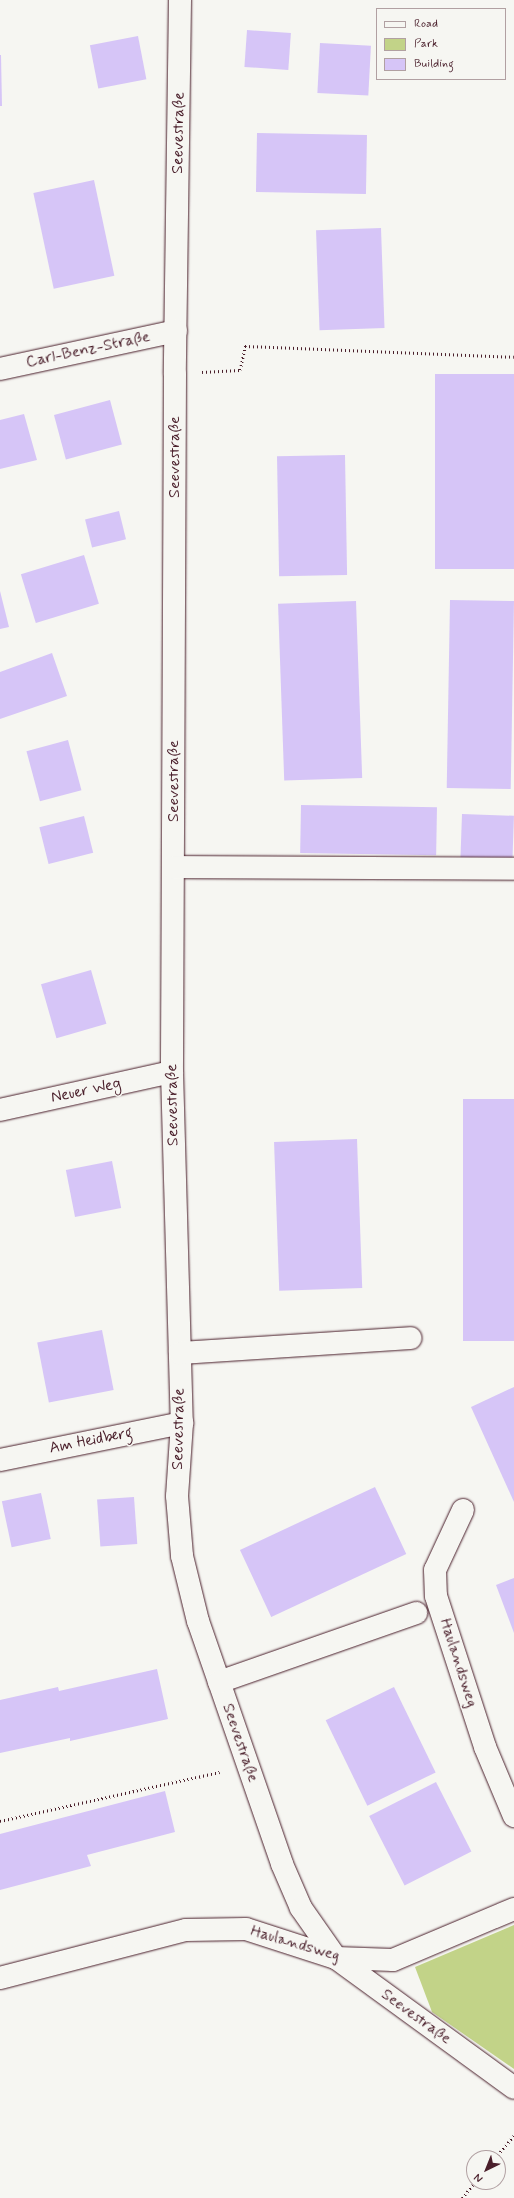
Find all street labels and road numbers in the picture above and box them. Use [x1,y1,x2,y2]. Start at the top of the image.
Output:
street label: Seevestraße [169,92,189,174]
street label: Carl-Benz-Straße [24,328,152,372]
street label: Seevestraße [165,416,185,498]
street label: Seevestraße [164,740,184,822]
street label: Seevestraße [163,1064,183,1146]
street label: Neuer Weg [49,1074,123,1108]
street label: Seevestraße [169,1388,189,1470]
street label: Am Heidberg [47,1423,135,1459]
street label: Haulandsweg [435,1616,481,1710]
street label: Seevestraße [218,1701,262,1785]
street label: Haulandsweg [248,1922,342,1966]
street label: Seevestraße [377,1985,455,2049]

